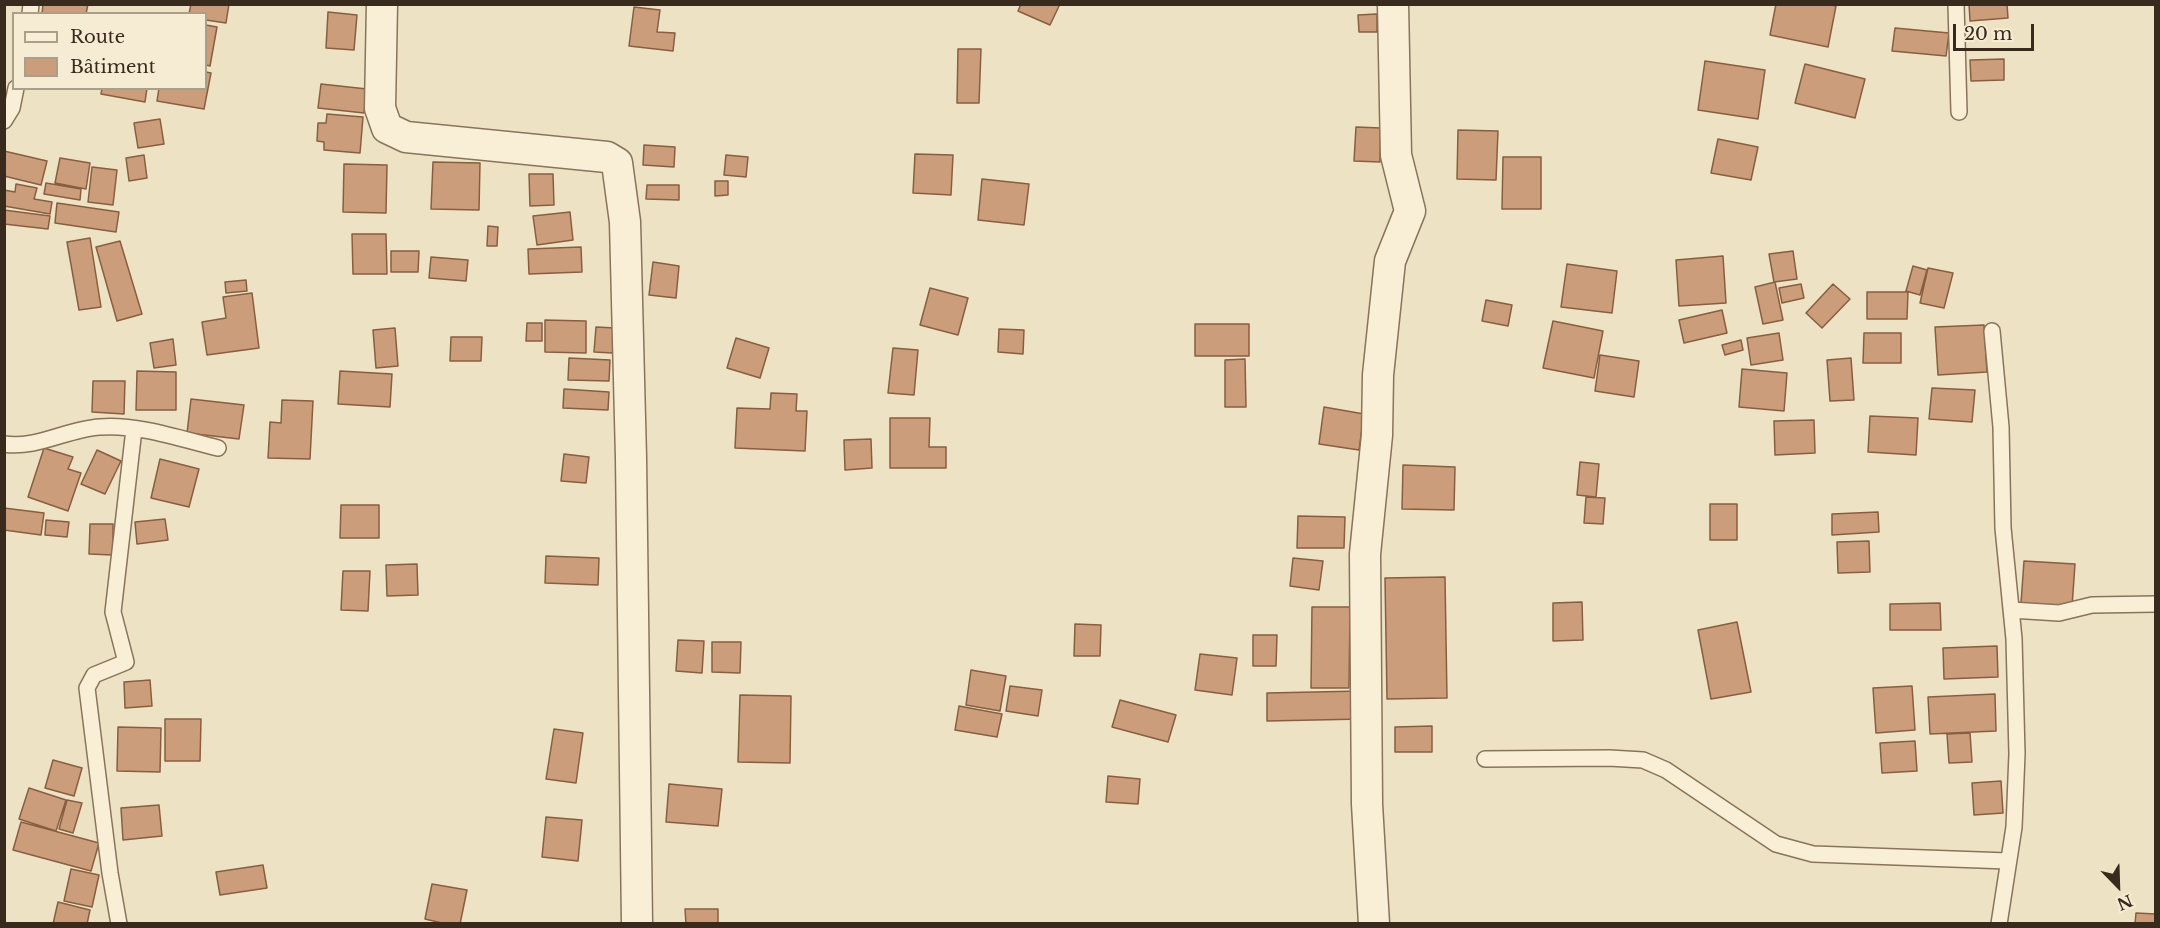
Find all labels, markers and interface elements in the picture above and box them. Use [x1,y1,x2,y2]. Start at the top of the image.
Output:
legend [12,12,207,90]
scale bar [1956,12,2037,50]
text: 20 m [1964,23,2012,45]
text: Route [70,26,125,48]
text: Bâtiment [70,56,156,78]
north arrow [2088,856,2148,916]
text: N [2114,890,2136,915]

